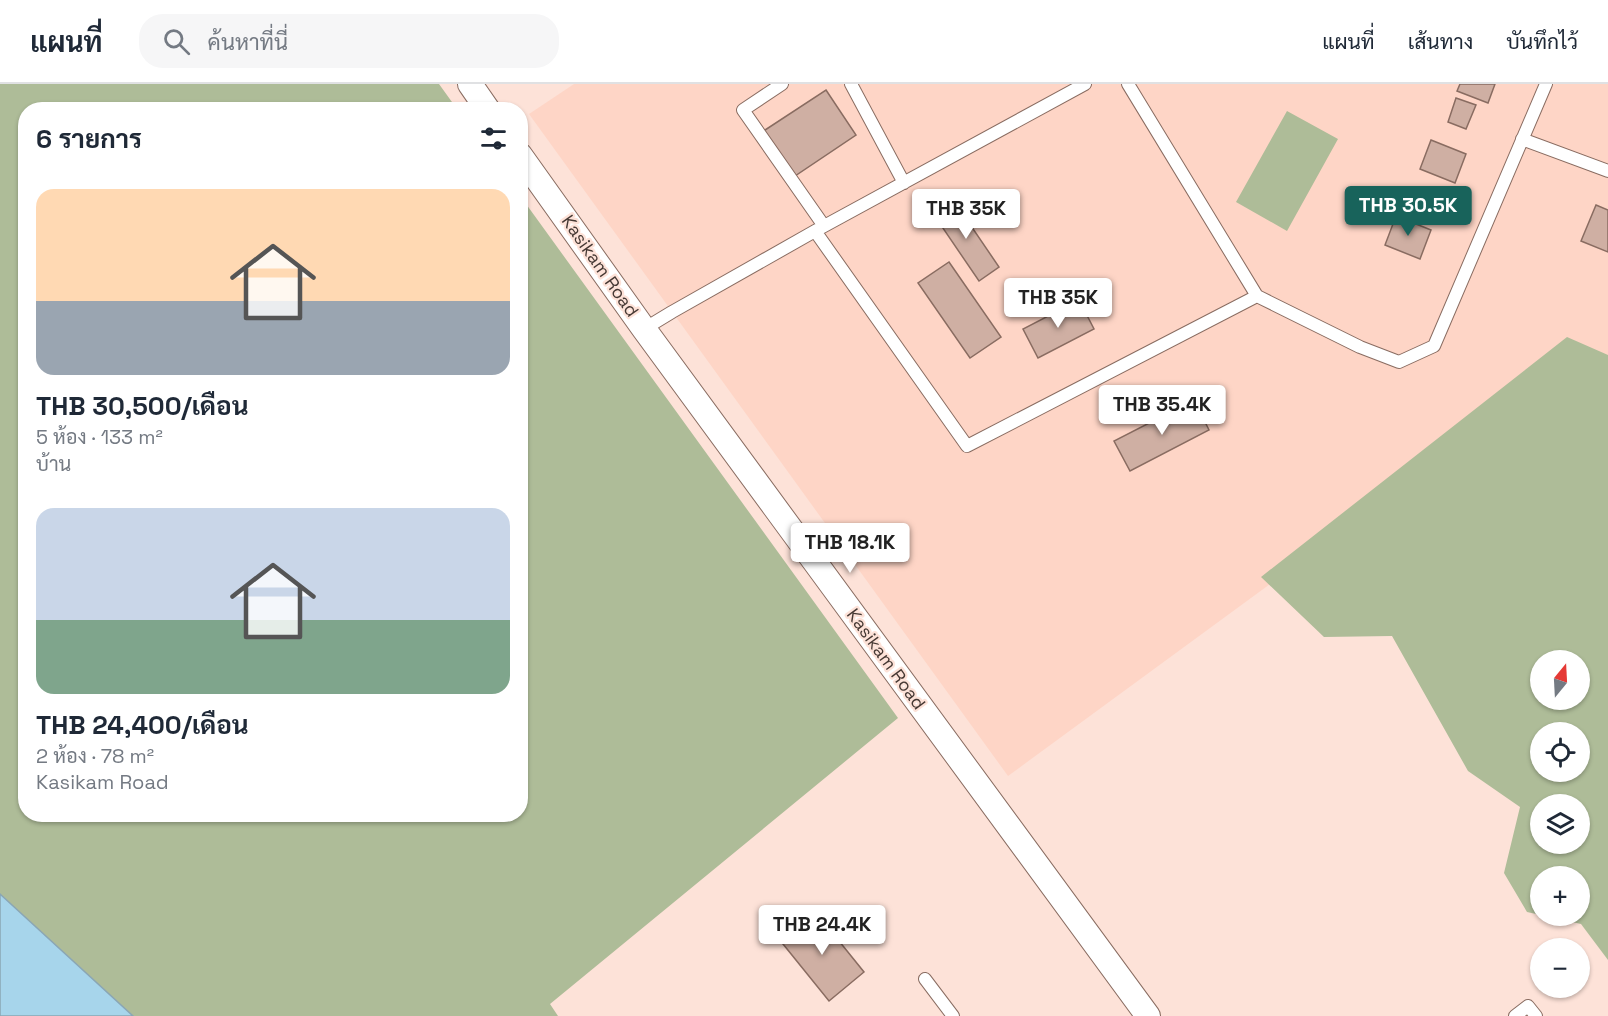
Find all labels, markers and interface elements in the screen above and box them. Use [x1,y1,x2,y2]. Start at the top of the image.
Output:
search box [139,14,559,68]
text: แผนที่ [30,24,103,60]
icon: search [160,25,193,58]
text: ค้นหาที่นี่ [208,28,288,56]
text: แผนที่ [1322,28,1375,55]
text: เส้นทาง [1408,28,1473,55]
text: บันทึกไว้ [1506,28,1578,55]
text: 6 รายการ [36,122,142,156]
icon: filters [477,122,510,155]
pin: THB 30.5K [1339,186,1477,237]
pin: THB 35K [911,189,1021,240]
text: THB 30.5K [1359,192,1457,218]
text: THB 35K [926,195,1006,221]
street label: Kasikam Road [557,210,644,321]
icon: home [219,228,327,336]
pin: THB 35K [1003,278,1113,329]
text: THB 35K [1018,284,1098,310]
pin: THB 35.4K [1093,385,1231,436]
text: THB 30,500/เดือน [36,389,249,423]
text: THB 35.4K [1113,391,1211,417]
text: 5 ห้อง · 133 m² [36,424,163,450]
text: บ้าน [36,451,71,477]
pin: THB 18.1K [781,523,919,574]
text: THB 18.1K [805,529,895,555]
icon: home [219,547,327,655]
street label: Kasikam Road [842,604,931,714]
north arrow [1530,650,1590,710]
map controls [1530,650,1590,998]
text: THB 24,400/เดือน [36,708,249,742]
button: locate [1530,722,1590,782]
text: 2 ห้อง · 78 m² [36,743,154,769]
text: Kasikam Road [36,769,169,795]
button: layers [1530,794,1590,854]
button: + [1530,866,1590,926]
pin: THB 24.4K [753,905,891,956]
text: THB 24.4K [773,911,871,937]
button: − [1530,938,1590,998]

